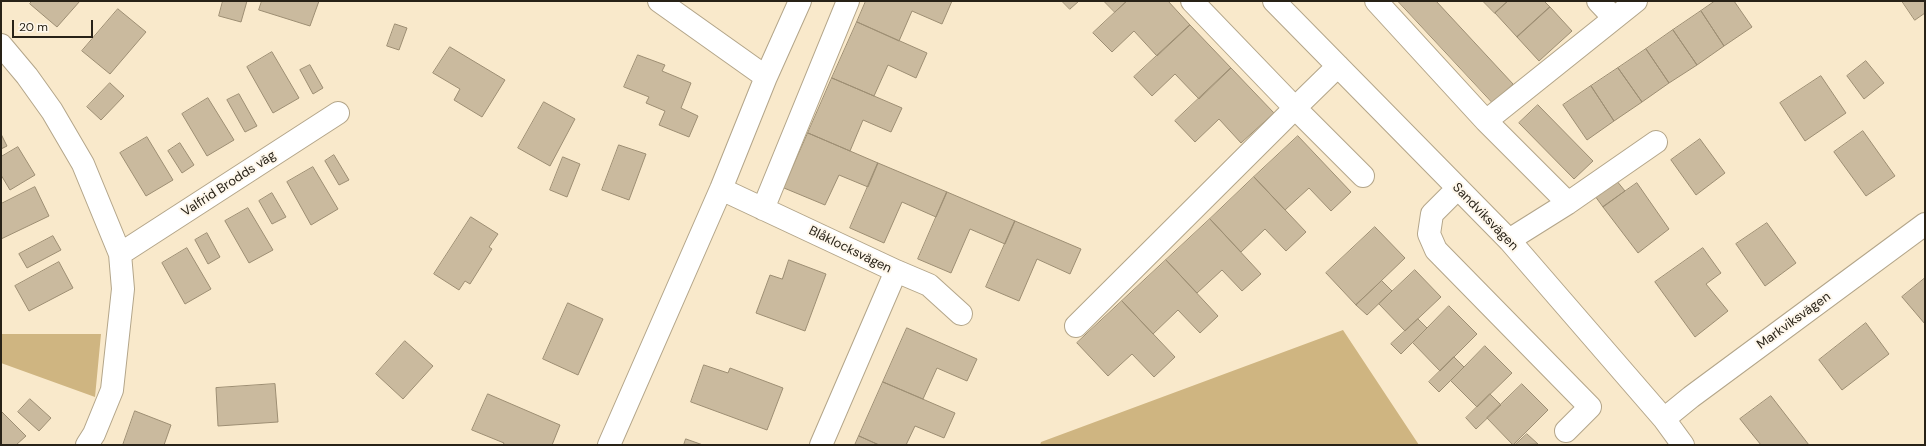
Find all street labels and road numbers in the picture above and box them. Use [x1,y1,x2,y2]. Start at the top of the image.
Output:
street label: Valfrid Brodds väg [179,148,279,220]
street label: Sandviksvägen [1449,180,1521,254]
street label: Blåklocksvägen [806,223,894,277]
street label: Markviksvägen [1754,289,1834,353]

